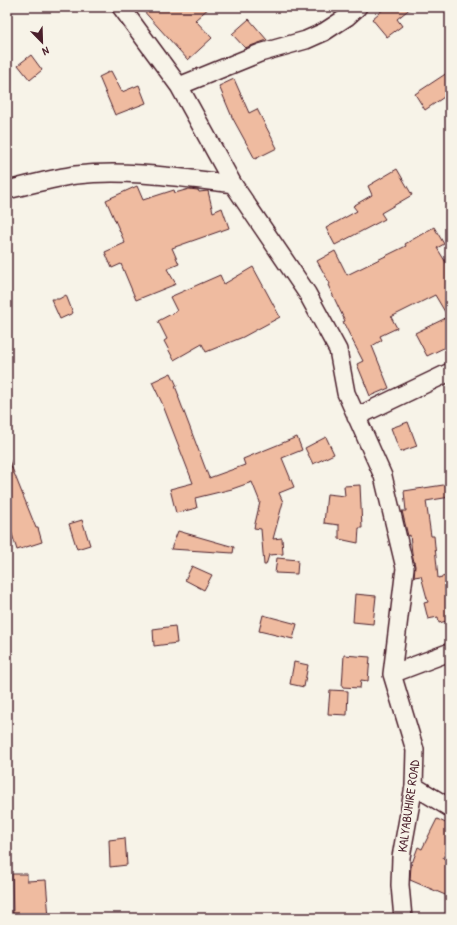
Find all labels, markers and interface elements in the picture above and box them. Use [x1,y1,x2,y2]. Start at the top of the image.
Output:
north arrow [22,22,62,62]
text: N [40,44,51,59]
street label: KALYABUHIRE ROAD [393,758,424,853]

